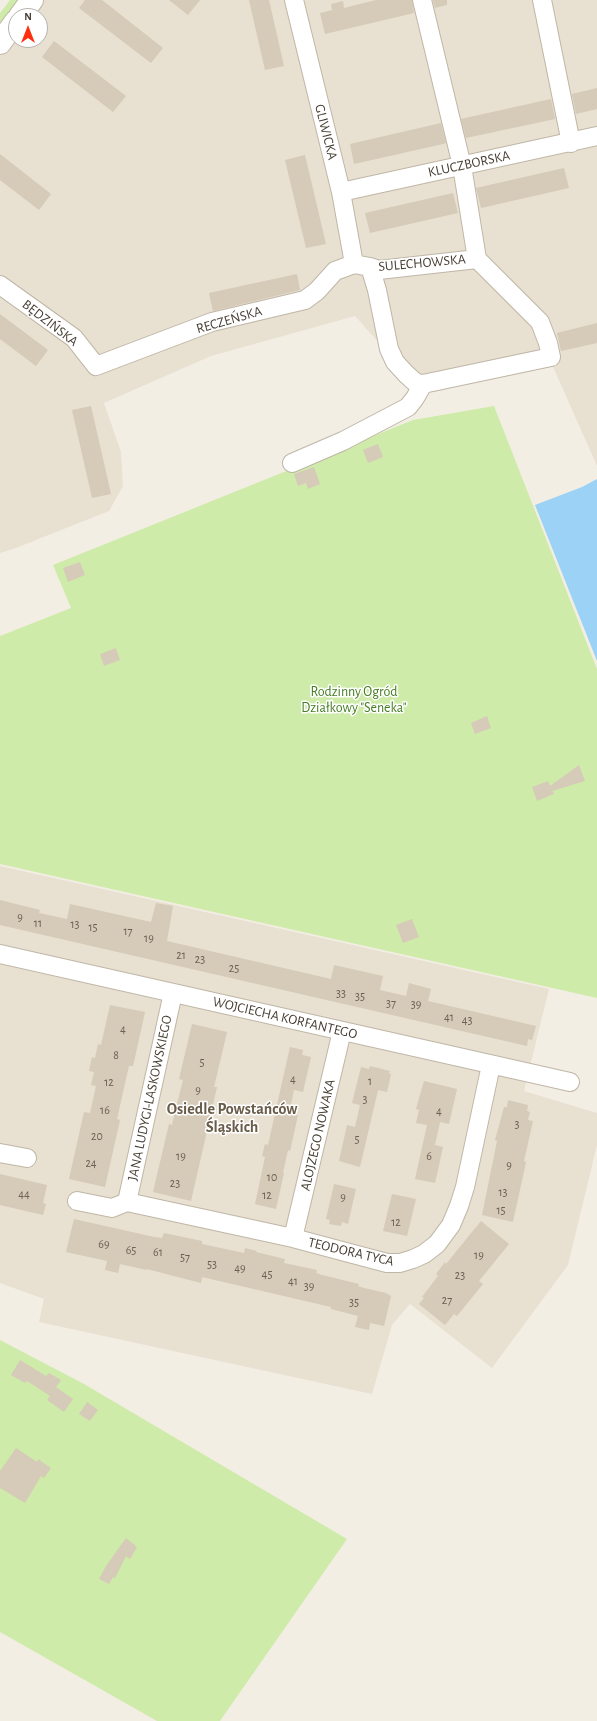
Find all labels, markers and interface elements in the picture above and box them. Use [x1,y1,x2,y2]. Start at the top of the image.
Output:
north arrow [8,8,48,48]
text: N [24,11,32,22]
street label: GLIWICKA [311,102,341,162]
street label: KLUCZBORSKA [426,147,512,181]
street label: SULECHOWSKA [378,251,466,275]
street label: BĘDZIŃSKA [19,296,81,350]
street label: RECZEŃSKA [194,303,264,337]
park label: Rodzinny Ogród Działkowy "Seneka" [301,684,407,716]
house number: 9 [17,910,23,924]
house number: 11 [34,916,42,930]
house number: 13 [70,917,80,931]
house number: 15 [88,920,98,934]
house number: 17 [123,924,133,938]
house number: 19 [144,931,154,945]
house number: 21 [176,948,186,962]
house number: 23 [195,952,205,966]
house number: 25 [229,961,239,975]
house number: 33 [336,986,346,1000]
house number: 35 [355,989,365,1003]
street label: WOJCIECHA KORFANTEGO [211,993,359,1043]
house number: 37 [386,996,396,1010]
house number: 39 [411,997,421,1011]
house number: 41 [444,1010,454,1024]
house number: 43 [462,1013,472,1027]
street label: JANA LUDYGI-LASKOWSKIEGO [124,1014,176,1182]
house number: 4 [120,1022,126,1036]
house number: 8 [113,1048,119,1062]
house number: 5 [199,1055,205,1069]
house number: 4 [290,1072,296,1086]
house number: 1 [368,1074,372,1088]
house number: 12 [104,1075,114,1089]
street label: ALOJZEGO NOWAKA [297,1077,339,1193]
house number: 9 [195,1083,201,1097]
house number: 3 [363,1092,367,1106]
district label: Osiedle Powstańców Śląskich [167,1099,297,1137]
house number: 16 [100,1103,110,1117]
house number: 4 [436,1104,442,1118]
house number: 3 [515,1117,519,1131]
house number: 20 [91,1129,103,1143]
house number: 5 [354,1132,360,1146]
house number: 19 [176,1149,186,1163]
house number: 6 [426,1149,432,1163]
house number: 24 [85,1156,97,1170]
house number: 9 [506,1158,512,1172]
house number: 10 [267,1170,277,1184]
house number: 23 [170,1176,180,1190]
house number: 13 [498,1185,508,1199]
house number: 44 [18,1187,30,1201]
house number: 12 [262,1188,272,1202]
house number: 9 [340,1190,346,1204]
house number: 15 [496,1203,506,1217]
house number: 12 [391,1215,401,1229]
street label: TEODORA TYCA [306,1234,396,1270]
house number: 69 [98,1237,110,1251]
house number: 65 [126,1243,136,1257]
house number: 61 [153,1245,163,1259]
house number: 19 [474,1248,484,1262]
house number: 57 [180,1250,190,1264]
house number: 53 [207,1257,217,1271]
house number: 49 [234,1261,246,1275]
house number: 45 [262,1267,272,1281]
house number: 23 [455,1268,465,1282]
house number: 41 [288,1274,298,1288]
house number: 39 [304,1279,314,1293]
house number: 27 [442,1293,452,1307]
house number: 35 [349,1295,359,1309]

